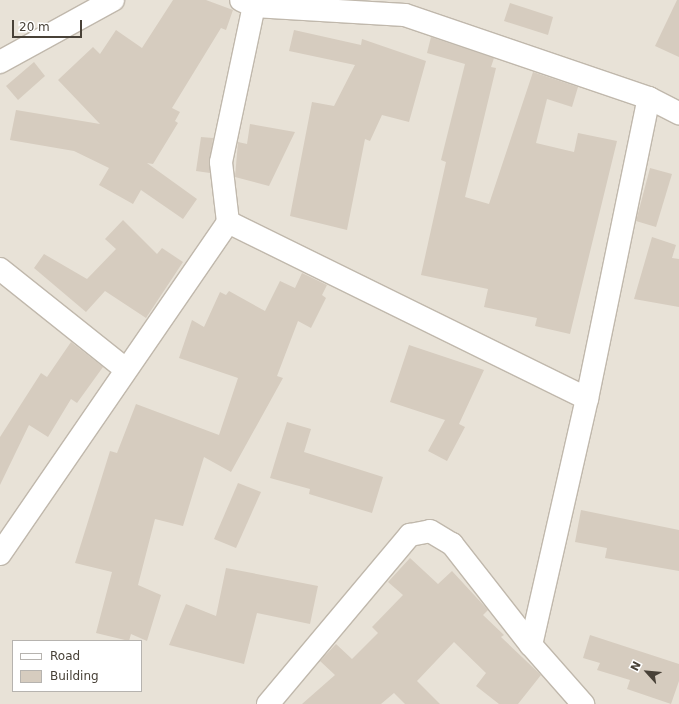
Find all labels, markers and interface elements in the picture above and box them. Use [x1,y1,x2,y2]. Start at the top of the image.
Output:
scale bar [14,12,84,38]
text: 20 m [19,20,50,34]
legend [12,640,142,692]
text: Road [50,649,80,663]
north arrow [627,652,667,692]
text: N [628,659,644,673]
text: Building [50,669,99,683]

